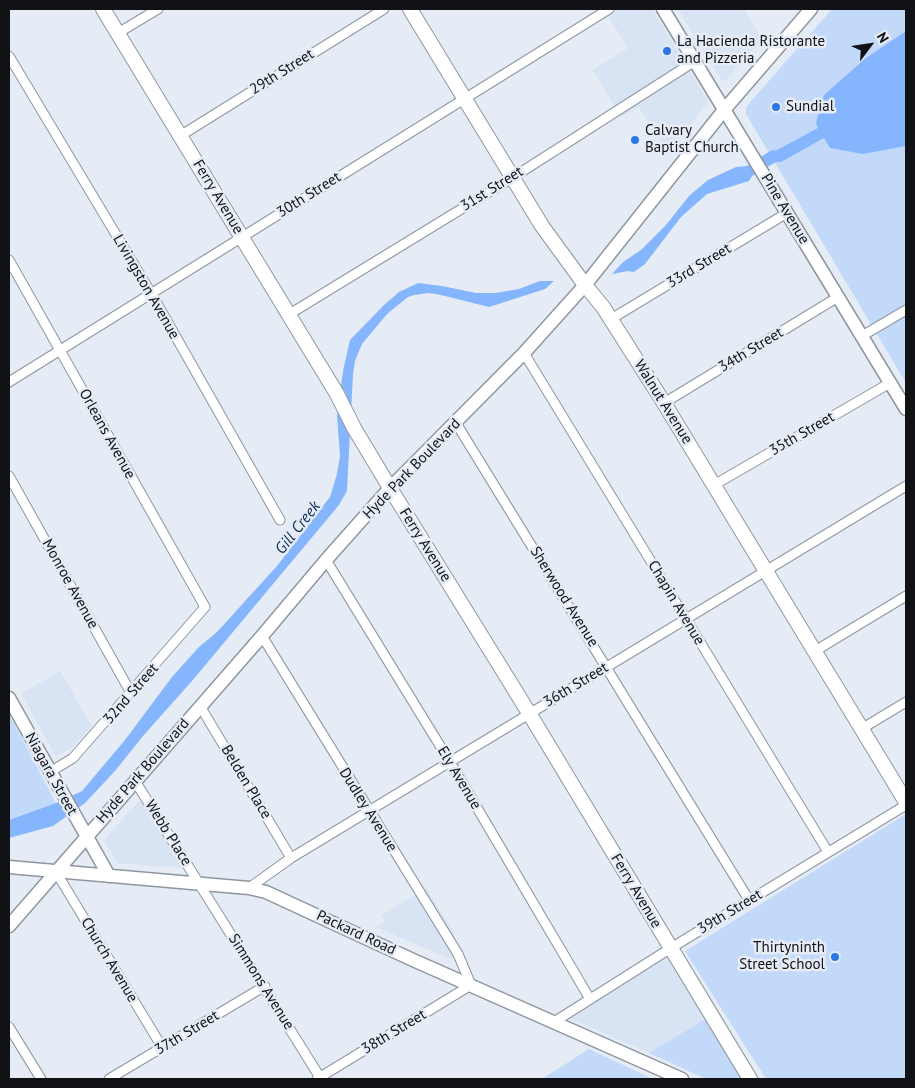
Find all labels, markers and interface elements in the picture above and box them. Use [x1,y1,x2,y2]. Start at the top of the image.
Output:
north arrow [845,20,895,70]
text: N [873,29,893,46]
place label: La Hacienda Ristorante and Pizzeria [677,33,825,68]
street label: 29th Street [247,45,317,99]
marker: La Hacienda Ristorante and Pizzeria [661,45,673,57]
place label: Sundial [786,98,834,116]
marker: Sundial [770,101,782,113]
place label: Calvary Baptist Church [645,122,739,157]
marker: Calvary Baptist Church [629,134,641,146]
street label: Ferry Avenue [189,157,247,237]
street label: 31st Street [458,163,526,215]
street label: 30th Street [274,168,344,222]
street label: Pine Avenue [757,170,813,248]
street label: Livingston Avenue [109,232,183,342]
street label: 33rd Street [664,240,734,292]
street label: 34th Street [716,324,786,376]
street label: Walnut Avenue [630,357,696,447]
street label: Orleans Avenue [75,386,139,482]
street label: 35th Street [766,408,838,460]
street label: Hyde Park Boulevard [359,415,465,523]
water label: Gill Creek [271,498,325,558]
street label: Ferry Avenue [395,505,455,585]
street label: Monroe Avenue [38,536,102,632]
street label: Sherwood Avenue [526,544,602,650]
street label: Chapin Avenue [644,557,708,649]
street label: 36th Street [541,659,611,711]
street label: 32nd Street [100,660,162,728]
street label: Hyde Park Boulevard [93,715,193,827]
street label: Niagara Street [21,729,81,819]
street label: Belden Place [217,742,275,822]
street label: Ely Avenue [433,743,485,813]
street label: Dudley Avenue [335,765,401,855]
street label: Webb Place [141,797,195,869]
street label: Ferry Avenue [607,851,665,931]
street label: 39th Street [695,886,765,938]
street label: Packard Road [313,907,399,959]
street label: Church Avenue [77,914,141,1006]
street label: Simmons Avenue [224,931,298,1033]
place label: Thirtyninth Street School [739,939,825,974]
marker: Thirtyninth Street School [829,951,841,963]
street label: 38th Street [359,1006,429,1058]
street label: 37th Street [152,1007,222,1059]

